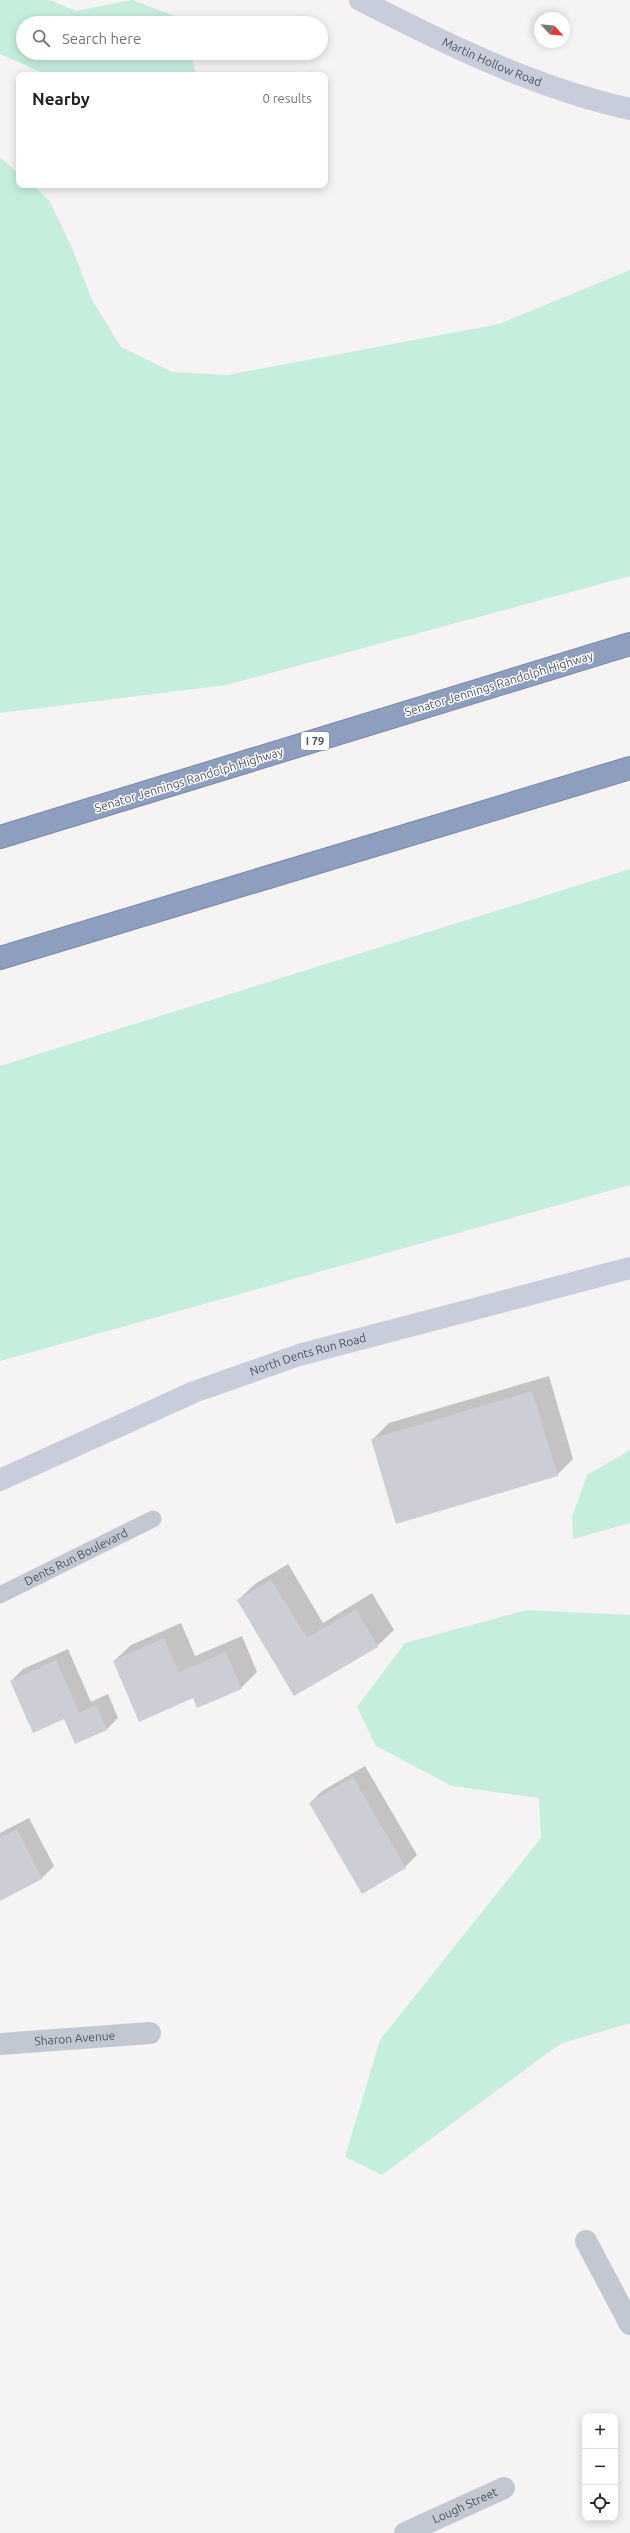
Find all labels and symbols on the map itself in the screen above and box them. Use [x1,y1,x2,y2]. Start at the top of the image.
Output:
north arrow [534,12,570,48]
street label: Martin Hollow Road [440,35,544,89]
street label: Senator Jennings Randolph Highway [403,649,595,718]
road number: I 79 [301,732,329,750]
street label: Senator Jennings Randolph Highway [93,745,285,814]
street label: North Dents Run Road [248,1331,367,1378]
street label: Dents Run Boulevard [22,1526,130,1588]
street label: Sharon Avenue [34,2029,116,2047]
street label: Lough Street [430,2485,500,2526]

